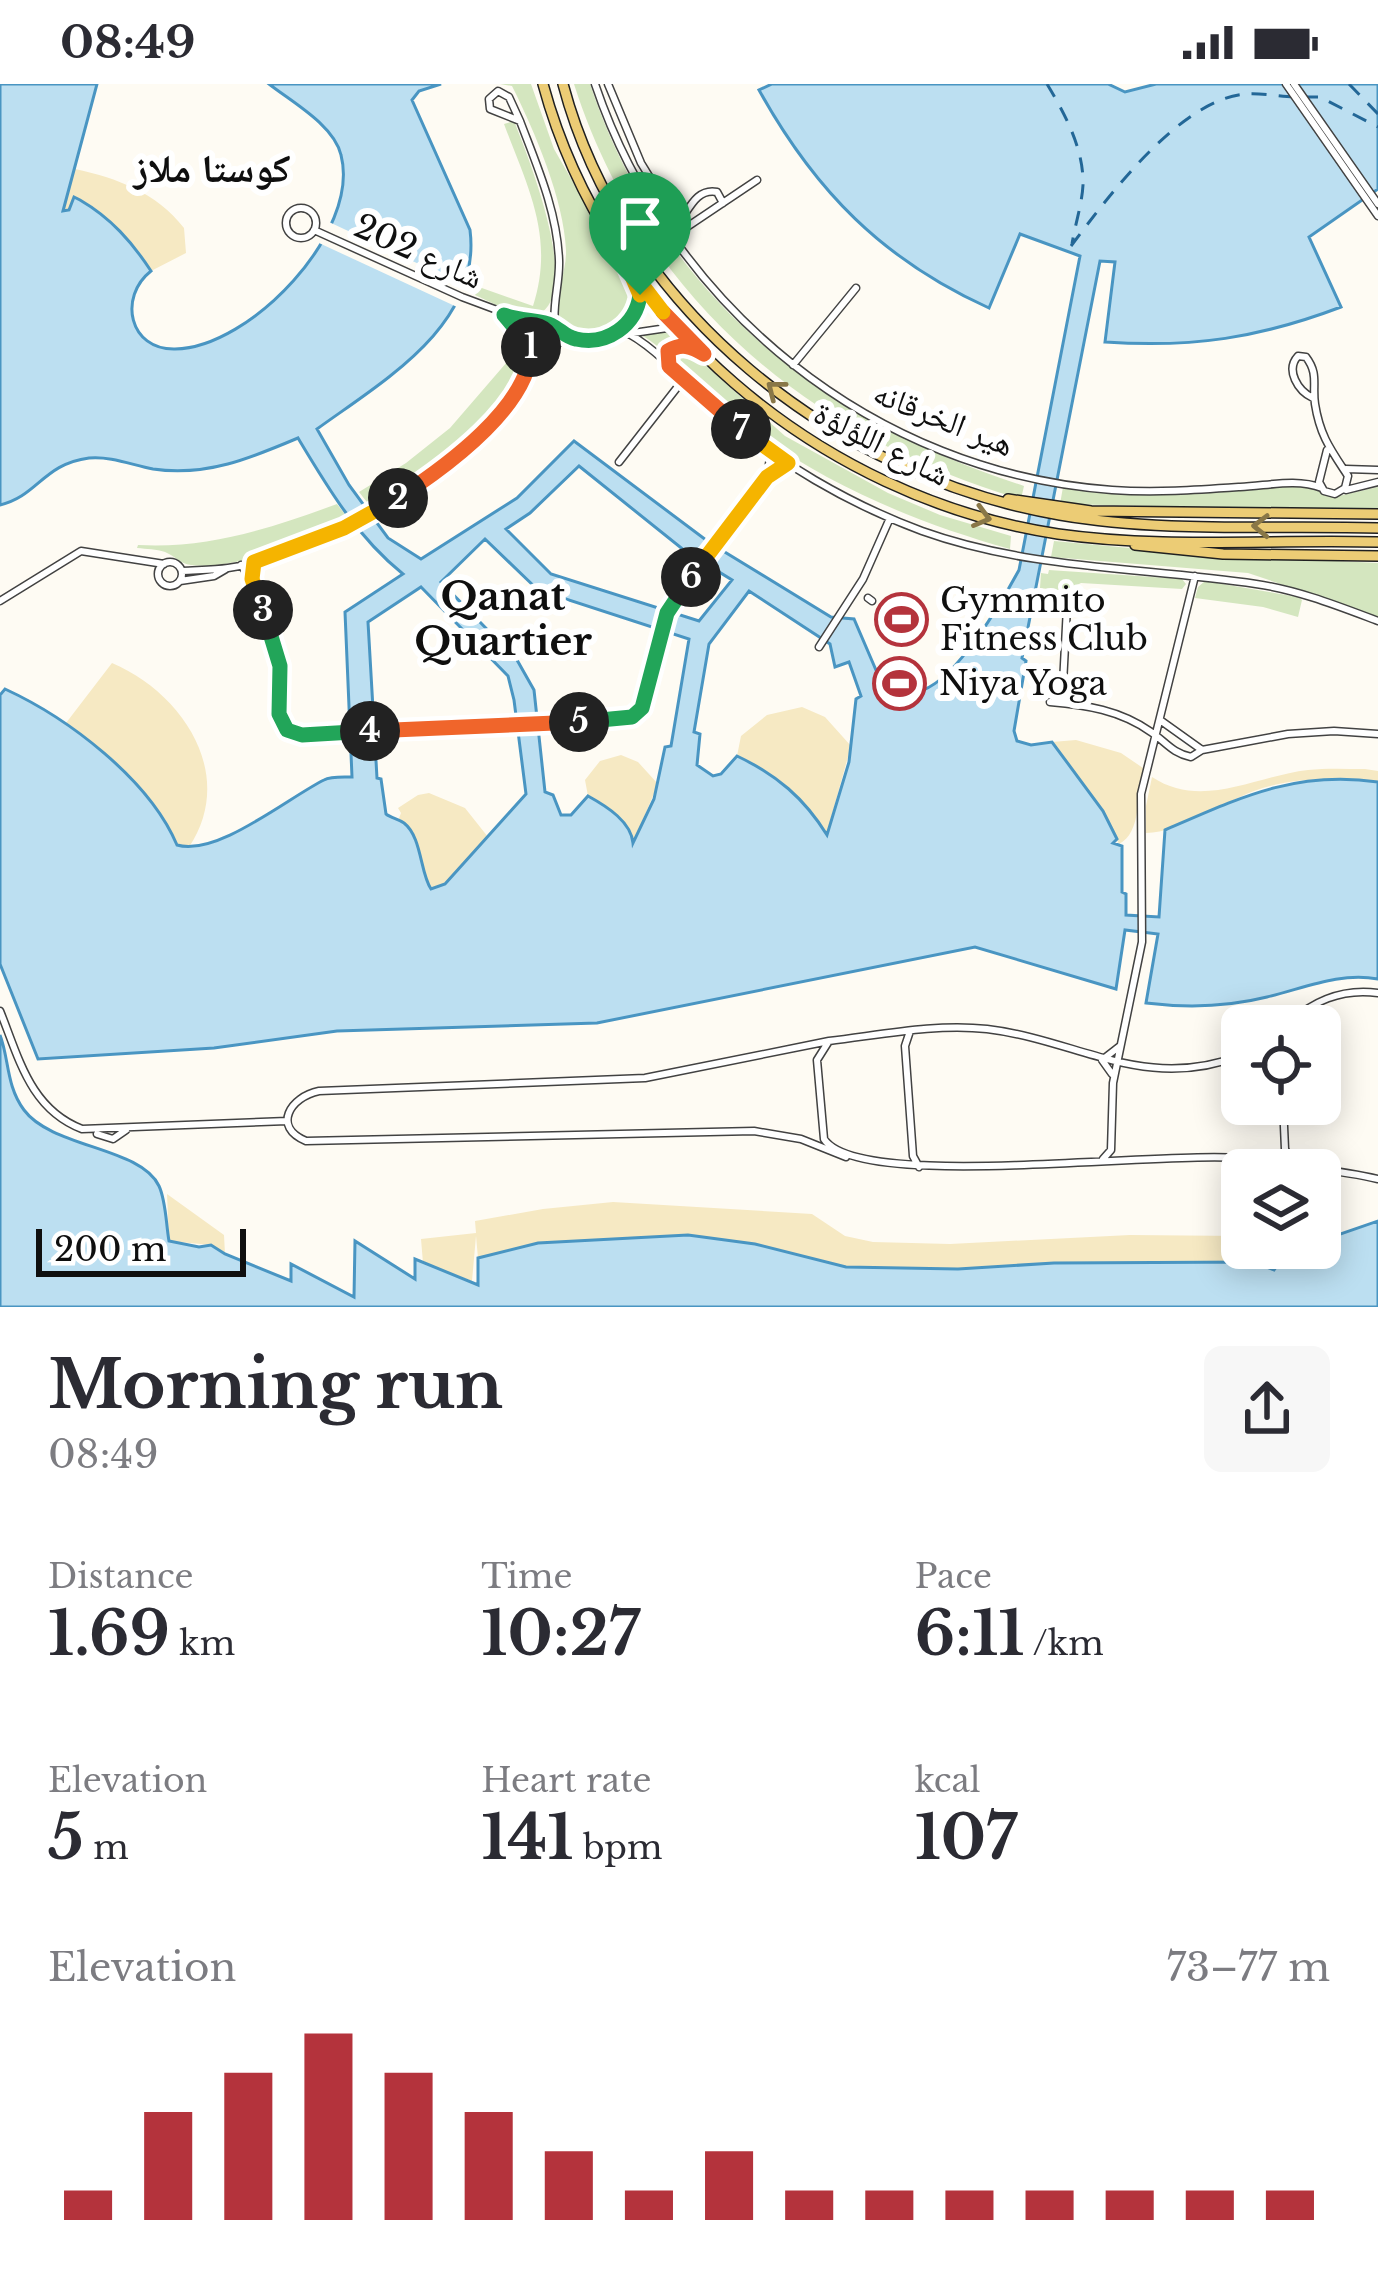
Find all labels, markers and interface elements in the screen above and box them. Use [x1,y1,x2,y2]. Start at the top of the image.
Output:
text: 08:49 [60,14,196,70]
district label: كوستا ملاز [131,144,291,193]
pin [589,172,691,295]
icon: arrive [607,190,673,256]
street label: شارع 202 [348,205,489,298]
pin: 1 [501,317,561,377]
text: 1 [524,326,538,367]
street label: هير الخرقانه [868,372,1020,465]
one-way arrow [767,381,789,403]
street label: شارع اللؤلؤة [807,392,956,495]
pin: 7 [711,399,771,459]
text: 7 [732,408,750,449]
pin: 2 [368,468,428,528]
text: 2 [387,477,409,518]
one-way arrow [972,503,992,528]
one-way arrow [1251,513,1270,539]
pin: 6 [661,547,721,607]
text: 6 [680,556,702,597]
district label: Qanat Quartier [414,572,592,666]
pin: 3 [233,580,293,640]
place label: Gymmito Fitness Club [940,580,1148,659]
text: 3 [252,589,274,630]
sports icon: Gymmito Fitness Club [873,591,929,647]
sports icon: Niya Yoga [872,655,928,711]
place label: Niya Yoga [939,663,1108,704]
pin: 5 [549,692,609,752]
pin: 4 [340,701,400,761]
text: 5 [569,701,589,742]
text: 4 [359,710,381,751]
map controls [1221,1005,1341,1269]
button: locate [1221,1005,1341,1125]
button: layers [1221,1149,1341,1269]
scale bar [36,1223,246,1276]
text: 200 m [54,1229,166,1270]
text: Morning run [48,1344,503,1426]
button: share [1204,1346,1330,1472]
text: 08:49 [48,1430,159,1479]
text: Distance [48,1556,194,1597]
text: Time [481,1556,572,1597]
text: Pace [915,1556,992,1597]
text: 1.69 [48,1597,170,1671]
text: 10:27 [481,1597,640,1671]
text: 6:11 [915,1597,1024,1671]
text: km [170,1623,235,1664]
text: /km [1024,1623,1104,1664]
text: Elevation [48,1760,207,1801]
text: Heart rate [481,1760,651,1801]
text: kcal [915,1760,980,1801]
text: 5 [48,1801,84,1875]
text: 141 [481,1801,574,1875]
text: 107 [915,1801,1017,1875]
text: m [84,1827,129,1868]
text: bpm [574,1827,662,1868]
text: Elevation [48,1943,236,1992]
text: 73–77 m [1166,1943,1330,1992]

